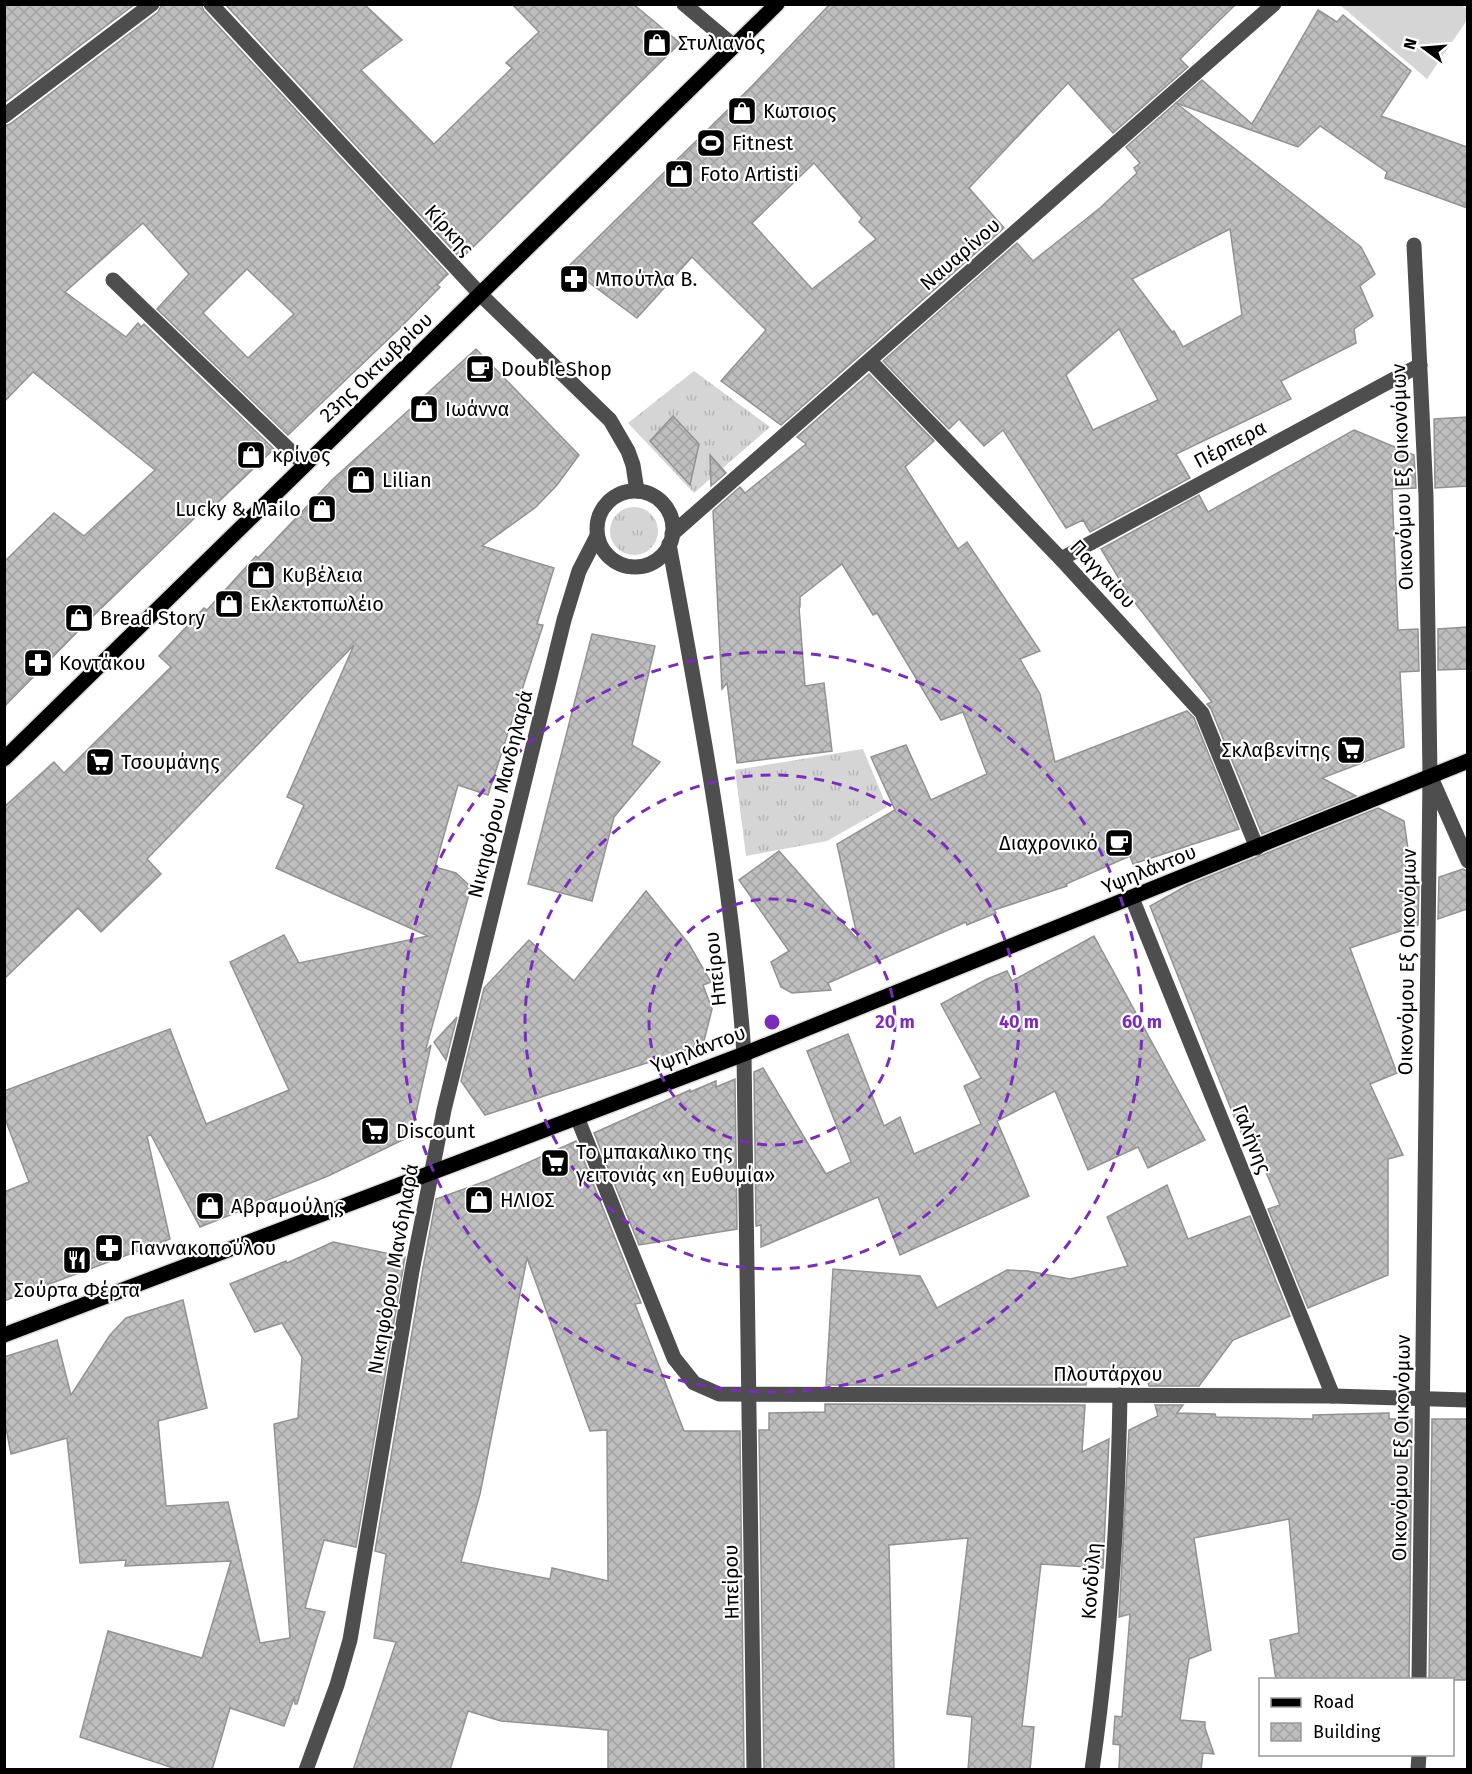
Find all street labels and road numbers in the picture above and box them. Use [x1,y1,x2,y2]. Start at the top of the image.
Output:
street label: Κίρκης [419,200,479,260]
street label: Ναυαρίνου [915,213,1005,295]
street label: 23ης Οκτωβρίου [315,307,437,427]
street label: Οικονόμου Εξ Οικονόμων [1386,363,1418,591]
street label: Πέρπερα [1190,415,1270,473]
street label: Παγγαίου [1065,535,1141,613]
street label: Νικηφόρου Μανδηλαρά [463,688,537,900]
street label: Υψηλάντου [1098,839,1200,899]
street label: Οικονόμου Εξ Οικονόμων [1393,848,1421,1076]
street label: Ηπείρου [699,930,731,1008]
street label: Υψηλάντου [647,1020,749,1078]
street label: Γαλήνης [1227,1101,1277,1177]
street label: Νικηφόρου Μανδηλαρά [363,1162,423,1376]
street label: Οικονόμου Εξ Οικονόμων [1387,1334,1415,1562]
street label: Πλουτάρχου [1053,1362,1163,1386]
street label: Κονδύλη [1076,1542,1106,1620]
street label: Ηπείρου [718,1544,744,1620]

